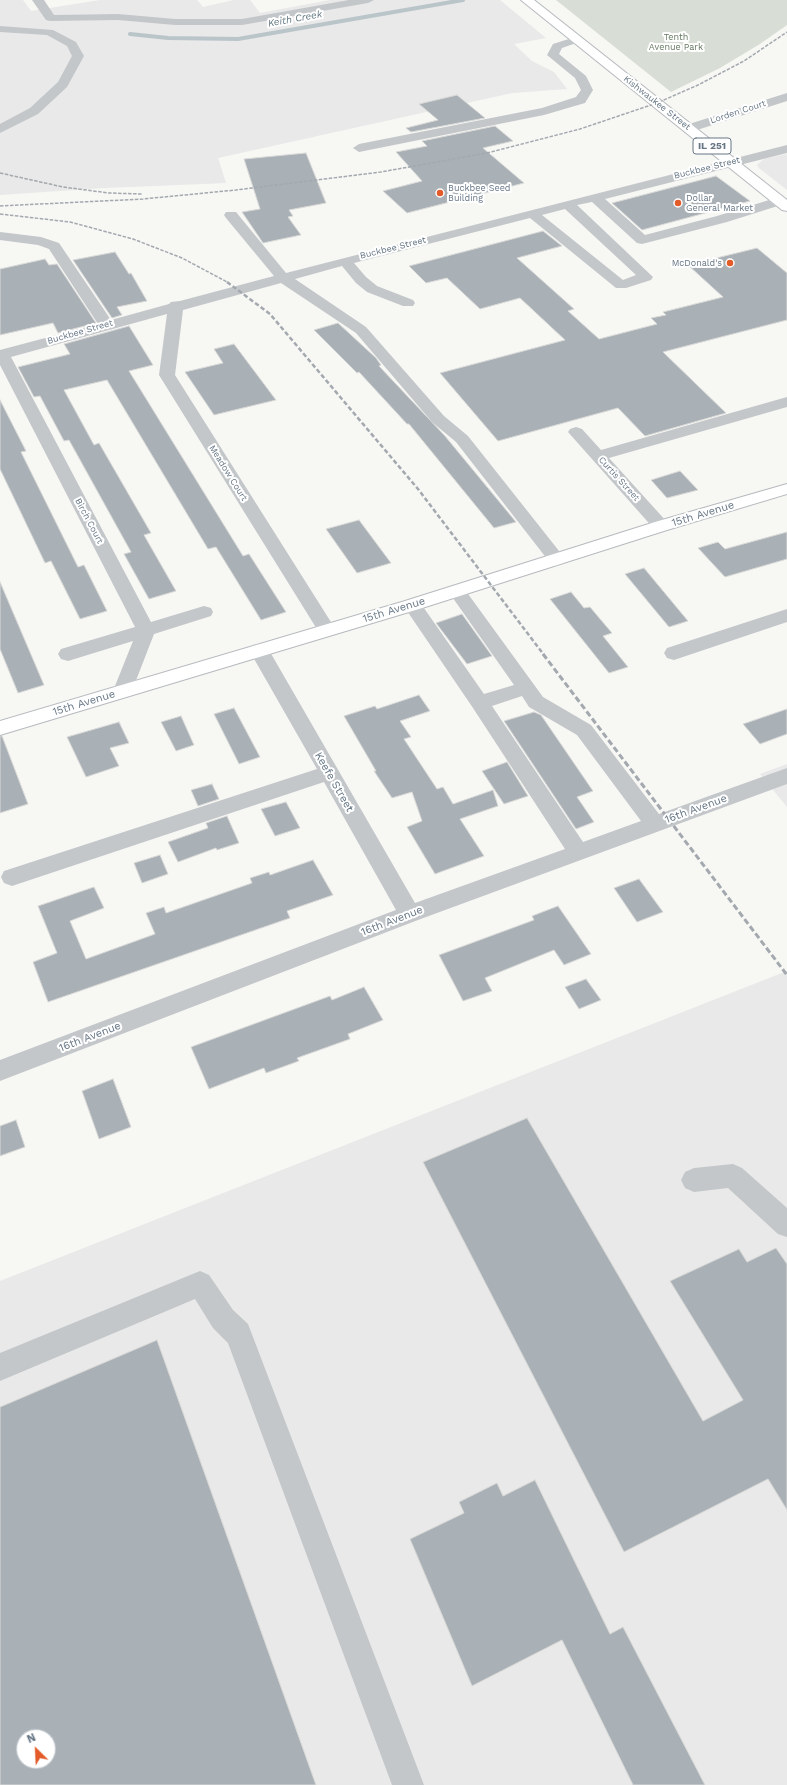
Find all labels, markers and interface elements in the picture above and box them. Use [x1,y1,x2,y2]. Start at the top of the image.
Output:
water label: Keith Creek [267,8,323,30]
park label: Tenth Avenue Park [649,32,703,53]
street label: Kishwaukee Street [621,73,693,133]
street label: Lorden Court [709,98,767,126]
road number: IL 251 [693,138,731,154]
street label: Buckbee Street [673,155,741,181]
place label: Buckbee Seed Building [448,183,510,204]
marker: Buckbee Seed Building [435,188,445,198]
place label: Dollar General Market [686,193,753,214]
marker: Dollar General Market [673,198,683,208]
street label: Buckbee Street [359,235,427,261]
place label: McDonald's [672,258,722,268]
marker: McDonald's [725,258,735,268]
street label: Buckbee Street [46,317,114,347]
street label: Meadow Court [207,443,249,503]
street label: Curtis Street [596,455,642,503]
street label: Birch Court [73,496,105,546]
street label: 15th Avenue [670,498,736,530]
street label: 15th Avenue [361,594,427,626]
street label: 15th Avenue [51,687,117,719]
street label: Keefe Street [312,750,356,814]
street label: 16th Avenue [663,792,729,826]
street label: 16th Avenue [359,903,425,939]
street label: 16th Avenue [57,1019,123,1055]
north arrow [16,1729,56,1769]
text: N [25,1731,38,1746]

